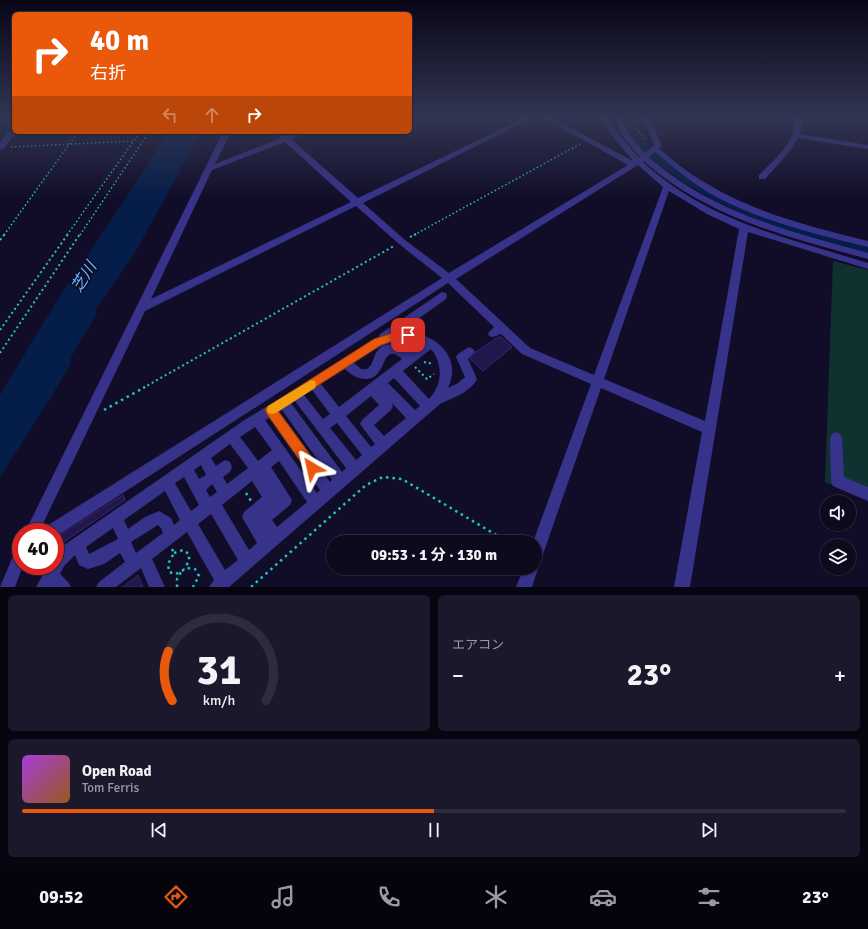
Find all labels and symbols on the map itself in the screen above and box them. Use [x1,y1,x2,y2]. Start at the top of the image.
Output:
water label: 芝川 [67,256,102,296]
pin [391,318,425,352]
position arrow [291,447,333,489]
speed limit sign: 40 [12,523,64,575]

